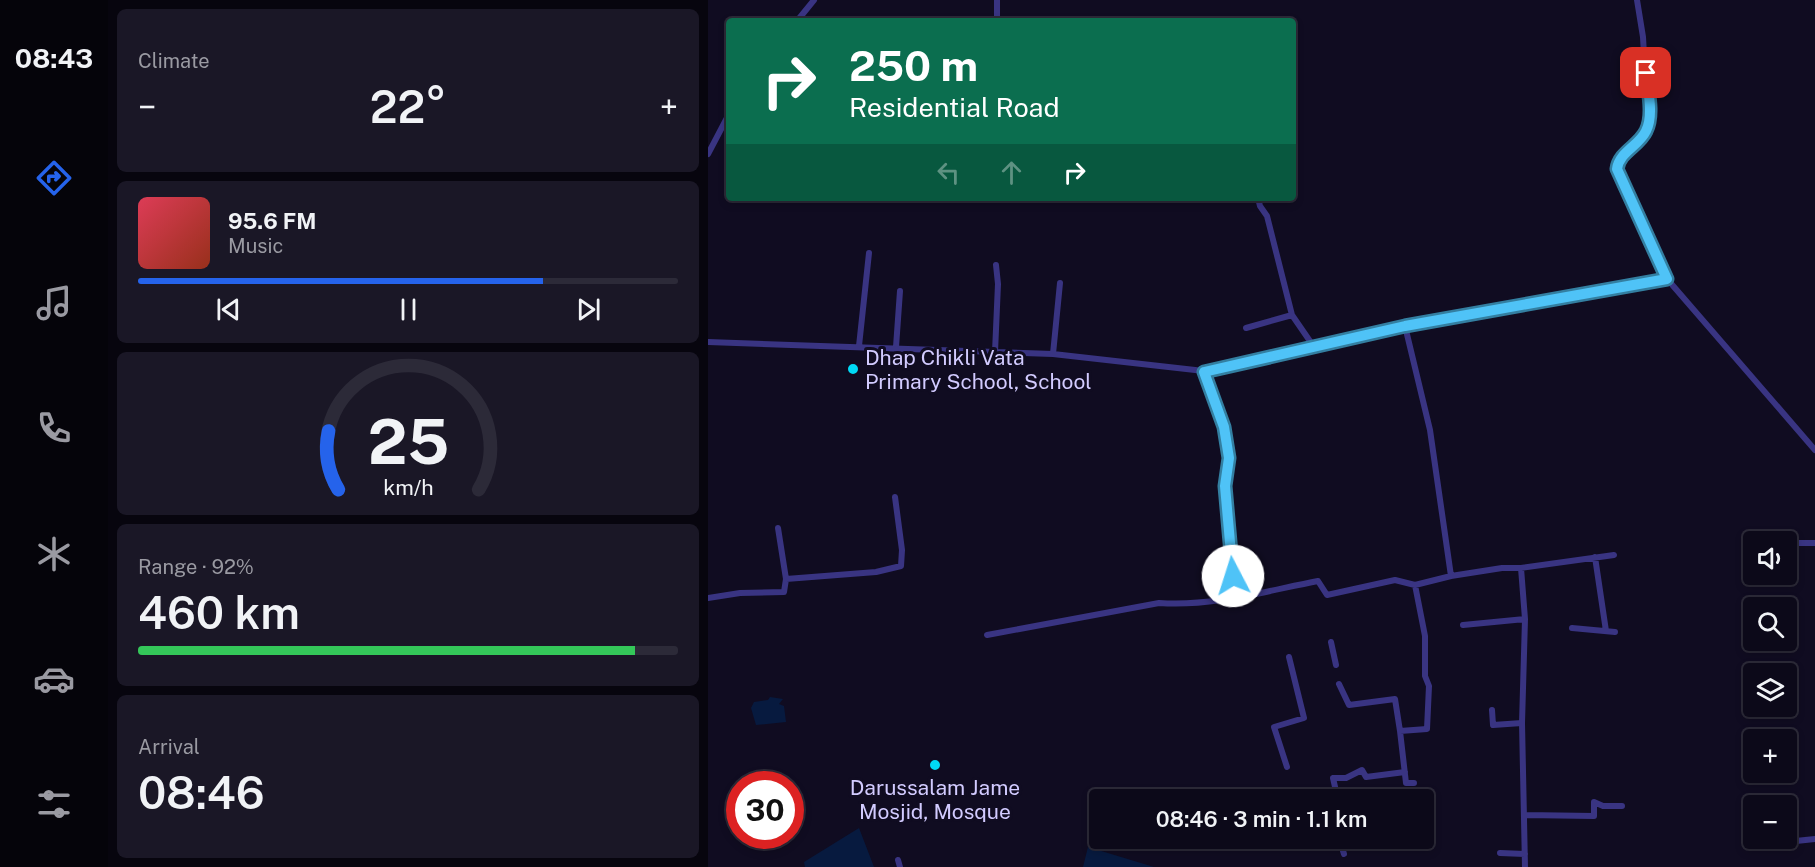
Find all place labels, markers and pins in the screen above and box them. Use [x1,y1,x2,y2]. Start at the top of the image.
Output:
pin [1620,47,1671,98]
place label: Dhap Chikli Vata Primary School, School [865,345,1092,394]
marker: Dhap Chikli Vata Primary School, School [846,362,860,376]
marker: Darussalam Jame Mosjid, Mosque [928,758,942,772]
place label: Darussalam Jame Mosjid, Mosque [850,775,1020,824]

